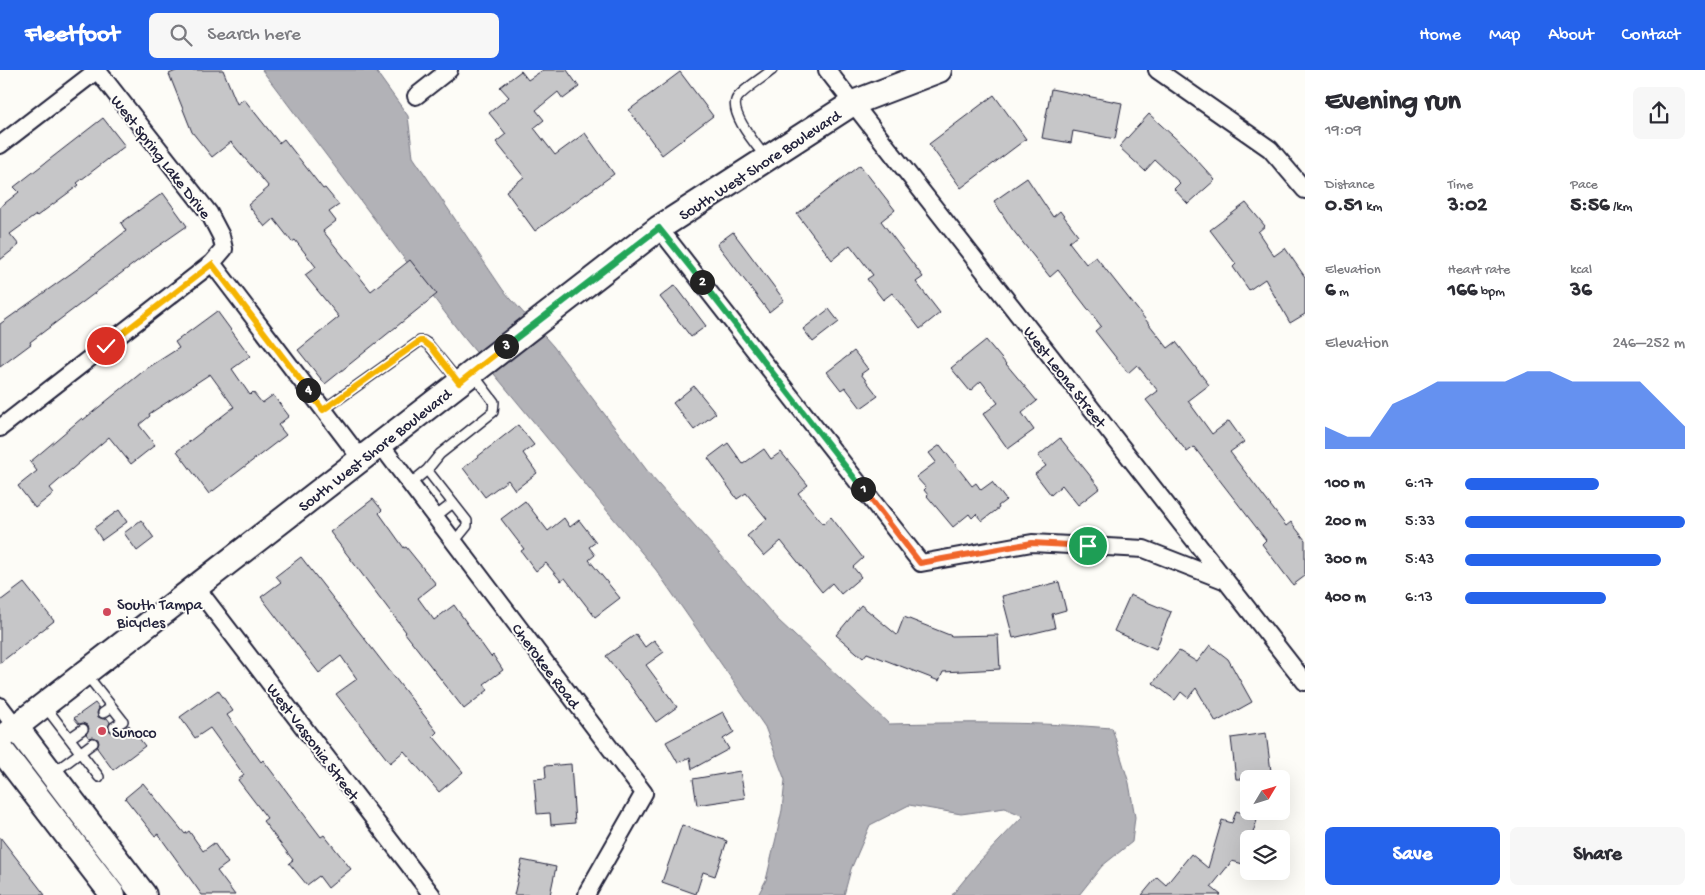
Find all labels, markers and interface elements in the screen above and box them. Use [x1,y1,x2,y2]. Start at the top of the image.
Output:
search box [149,13,499,58]
text: Fleetfoot [25,21,119,50]
icon: search [167,21,195,49]
text: Search here [207,24,301,47]
text: Home [1419,25,1461,46]
text: Map [1489,25,1520,46]
text: About [1548,25,1594,46]
text: Contact [1622,25,1680,46]
text: Evening run [1325,86,1461,119]
button: share [1633,87,1685,139]
street label: West Spring Lake Drive [105,92,214,224]
street label: South West Shore Boulevard [676,107,847,226]
text: 19:09 [1325,122,1362,141]
text: Distance [1325,177,1374,194]
text: Time [1448,177,1473,194]
text: Pace [1570,177,1598,194]
text: 0.51 [1325,194,1363,219]
text: 3:02 [1448,194,1487,219]
text: 5:56 [1570,194,1610,219]
text: km [1363,199,1383,216]
text: /km [1610,199,1633,216]
text: Elevation [1325,262,1381,279]
text: Heart rate [1448,262,1510,279]
text: kcal [1570,262,1592,279]
pin: 2 [690,270,714,294]
text: 2 [699,274,706,291]
text: 6 [1325,279,1336,304]
text: 166 [1448,279,1477,304]
text: 36 [1570,279,1592,304]
text: m [1336,284,1349,301]
text: bpm [1477,284,1505,301]
street label: West Leona Street [1018,324,1110,434]
pin [85,325,127,367]
icon: check [92,332,120,360]
pin: 3 [494,334,518,358]
text: Elevation [1325,335,1389,354]
text: 246–252 m [1612,335,1685,354]
text: 3 [503,338,510,355]
pin: 4 [296,378,320,402]
text: 4 [305,382,312,399]
street label: South West Shore Boulevard [296,385,458,517]
text: 100 m [1325,475,1365,494]
text: 6:17 [1405,475,1433,494]
pin: 1 [850,476,876,502]
text: 1 [861,481,866,498]
text: 200 m [1325,513,1366,532]
text: 5:33 [1405,513,1435,532]
pin [1067,525,1109,567]
icon: arrive [1074,532,1102,560]
text: 300 m [1325,551,1367,570]
text: 5:43 [1405,551,1434,570]
text: 400 m [1325,589,1366,608]
text: 6:13 [1405,589,1433,608]
place label: South Tampa Bicycles [116,597,203,634]
marker: South Tampa Bicycles [101,606,113,618]
street label: Cherokee Road [506,621,583,715]
street label: West Vasconia Street [261,681,362,807]
marker: Sunoco [96,725,108,737]
place label: Sunoco [112,725,157,744]
north arrow [1240,770,1290,820]
map controls [1240,770,1290,880]
button: Save [1325,827,1500,885]
button: Share [1510,827,1685,885]
button: layers [1240,830,1290,880]

